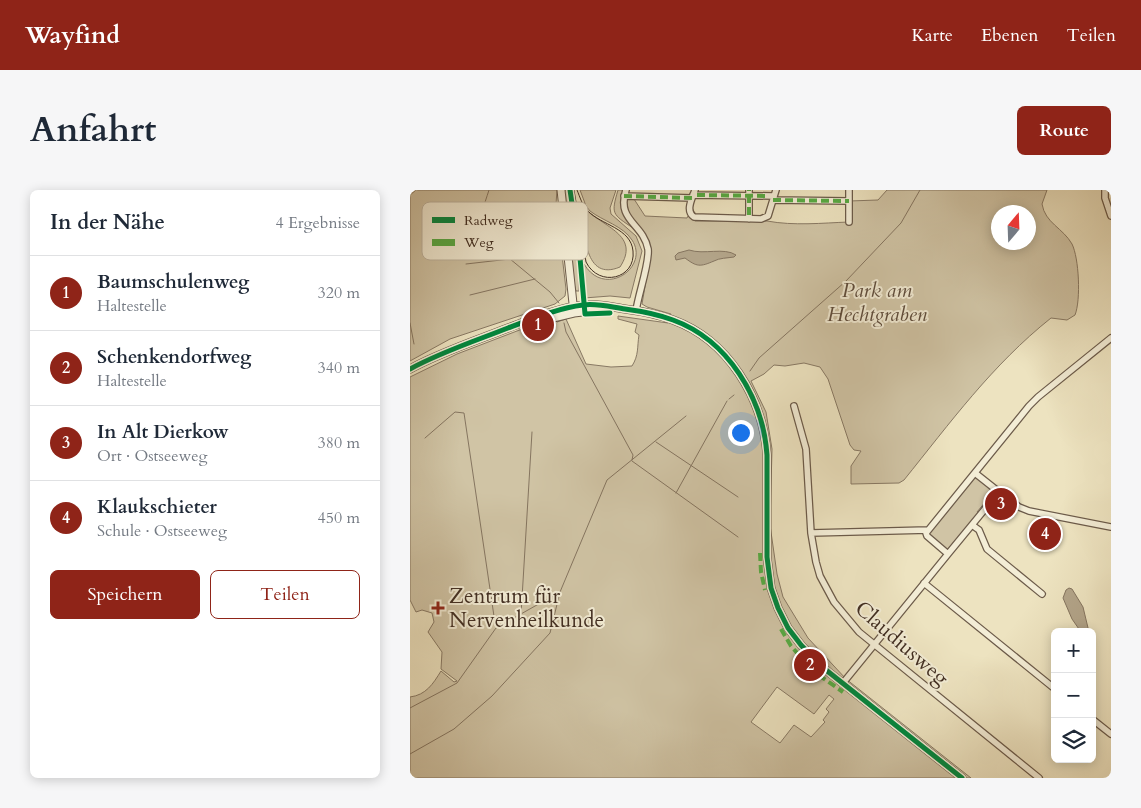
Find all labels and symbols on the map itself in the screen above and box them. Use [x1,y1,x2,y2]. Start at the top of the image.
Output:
legend [422,202,588,260]
north arrow [991,205,1036,250]
text: Radweg [464,211,513,230]
text: Weg [463,233,494,252]
park label: Park am Hechtgraben [827,276,928,329]
pin: 1 [522,306,554,344]
your location [728,420,754,446]
pin: 3 [985,485,1017,523]
pin: 4 [1029,515,1061,553]
place label: Zentrum für Nervenheilkunde [449,582,604,635]
street label: Claudiusweg [848,594,955,692]
marker: Zentrum für Nervenheilkunde [431,601,445,615]
pin: 2 [794,646,826,684]

